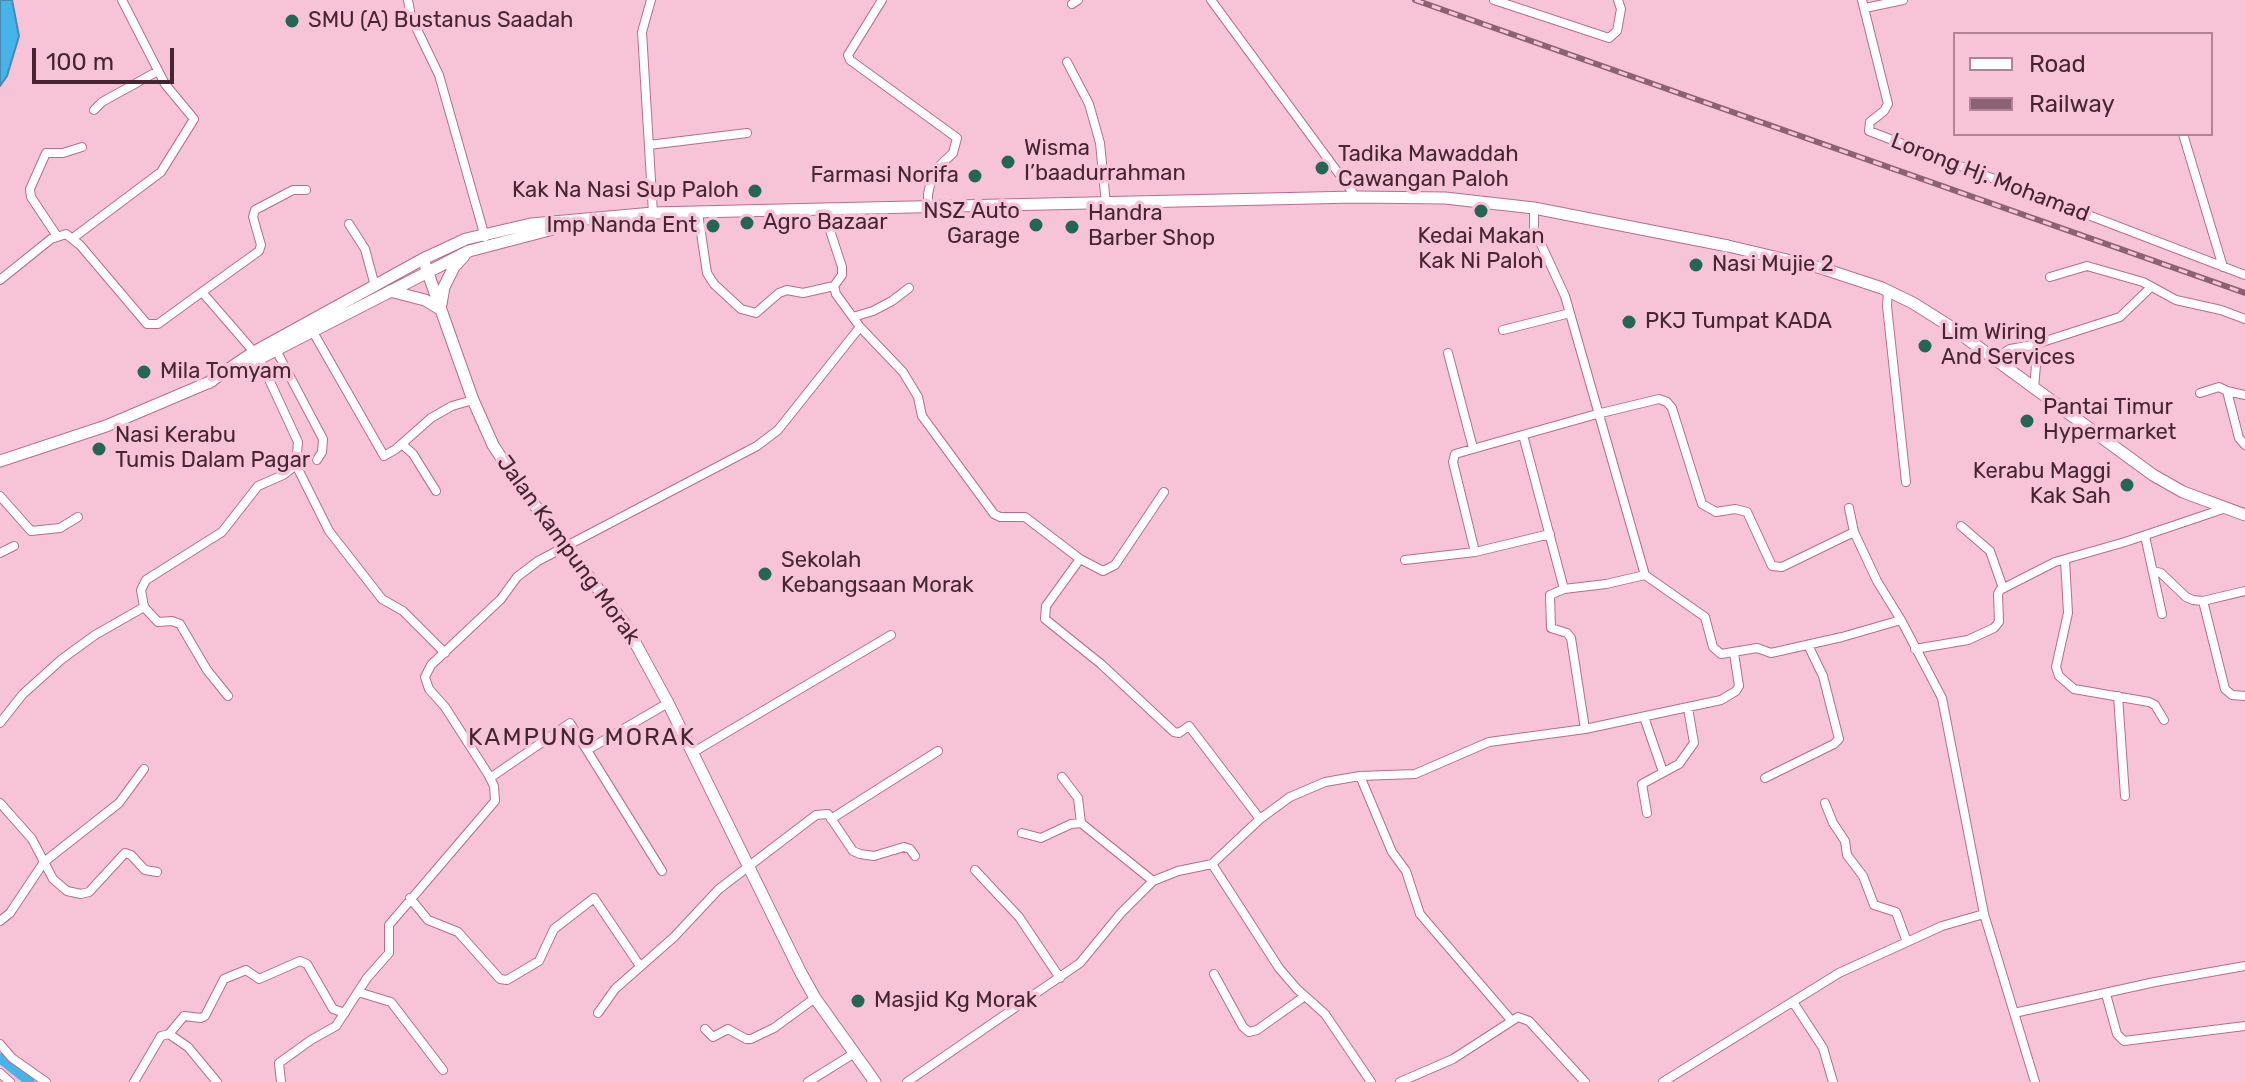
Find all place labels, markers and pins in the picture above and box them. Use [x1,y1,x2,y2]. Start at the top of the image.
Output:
place label: SMU (A) Bustanus Saadah [308,8,574,34]
marker: SMU (A) Bustanus Saadah [283,12,301,30]
place label: Wisma I’baadurrahman [1024,136,1186,188]
place label: Tadika Mawaddah Cawangan Paloh [1338,142,1519,194]
marker: Wisma I’baadurrahman [999,153,1017,171]
marker: Tadika Mawaddah Cawangan Paloh [1313,159,1331,177]
place label: Farmasi Norifa [811,163,959,189]
marker: Farmasi Norifa [966,167,984,185]
place label: Kak Na Nasi Sup Paloh [512,178,739,204]
marker: Kak Na Nasi Sup Paloh [746,182,764,200]
place label: NSZ Auto Garage [923,199,1020,250]
place label: Handra Barber Shop [1088,201,1215,252]
marker: Kedai Makan Kak Ni Paloh [1472,202,1490,220]
place label: Agro Bazaar [763,210,888,236]
place label: Imp Nanda Ent [546,213,697,239]
marker: Agro Bazaar [738,214,756,232]
marker: NSZ Auto Garage [1027,216,1045,234]
marker: Imp Nanda Ent [704,217,722,235]
marker: Handra Barber Shop [1063,218,1081,236]
place label: Kedai Makan Kak Ni Paloh [1417,224,1545,276]
place label: Nasi Mujie 2 [1712,252,1834,278]
marker: Nasi Mujie 2 [1687,256,1705,274]
place label: PKJ Tumpat KADA [1645,309,1832,335]
marker: PKJ Tumpat KADA [1620,313,1638,331]
place label: Lim Wiring And Services [1941,320,2075,372]
marker: Lim Wiring And Services [1916,337,1934,355]
place label: Mila Tomyam [160,359,292,385]
marker: Mila Tomyam [135,363,153,381]
place label: Pantai Timur Hypermarket [2043,395,2176,446]
marker: Pantai Timur Hypermarket [2018,412,2036,430]
place label: Nasi Kerabu Tumis Dalam Pagar [115,423,310,474]
marker: Nasi Kerabu Tumis Dalam Pagar [90,440,108,458]
place label: Kerabu Maggi Kak Sah [1973,459,2111,510]
marker: Kerabu Maggi Kak Sah [2118,476,2136,494]
place label: Sekolah Kebangsaan Morak [781,548,974,600]
marker: Sekolah Kebangsaan Morak [756,565,774,583]
place label: Masjid Kg Morak [874,988,1037,1014]
marker: Masjid Kg Morak [849,992,867,1010]

